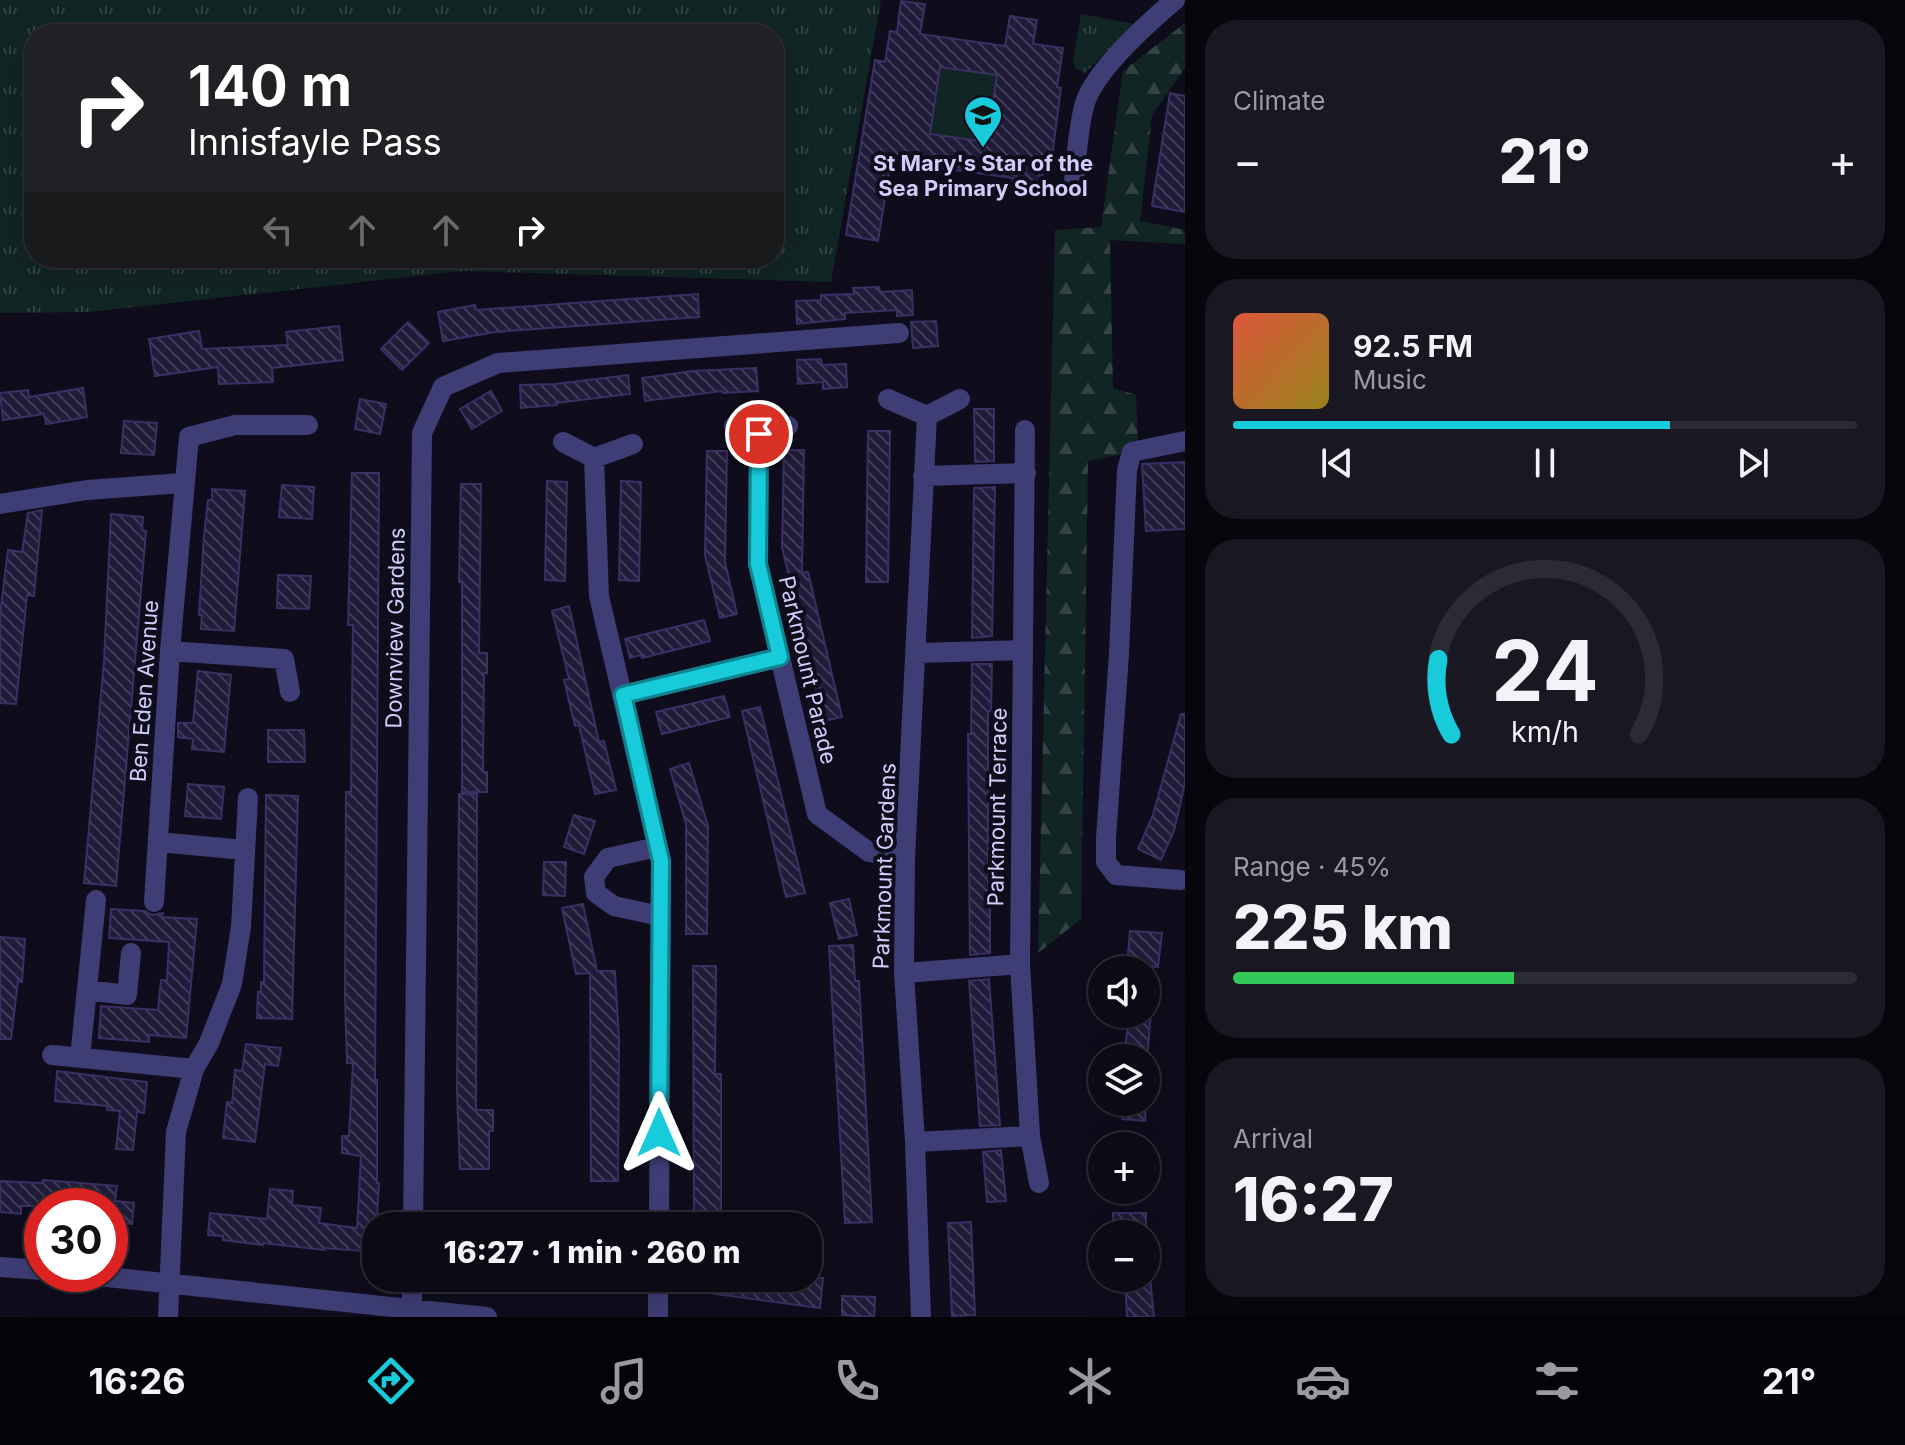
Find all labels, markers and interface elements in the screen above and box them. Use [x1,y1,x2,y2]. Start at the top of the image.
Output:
text: 140 m [188,52,352,120]
icon: right [56,56,160,160]
text: Climate [1233,85,1325,116]
school or university icon: St Mary's Star of the Sea Primary School [962,94,1004,149]
text: Innisfayle Pass [188,120,442,164]
text: 21° [1499,125,1591,197]
text: − [1233,134,1262,188]
text: + [1828,134,1857,188]
place label: St Mary's Star of the Sea Primary School [873,150,1093,201]
icon: left [256,208,300,252]
icon: ahead [340,208,384,252]
icon: ahead [424,208,468,252]
icon: right [508,208,552,252]
text: 92.5 FM [1353,328,1473,364]
text: Music [1353,364,1427,395]
pin [725,400,793,468]
icon: arrive [737,412,781,456]
icon: previous [1315,441,1359,485]
icon: pause [1523,441,1567,485]
icon: next [1731,441,1775,485]
street label: Downview Gardens [380,527,410,729]
street label: Parkmount Parade [774,573,842,767]
street label: Ben Eden Avenue [125,599,163,783]
text: 24 [1491,619,1599,720]
street label: Parkmount Terrace [982,707,1012,907]
text: km/h [1511,714,1579,749]
street label: Parkmount Gardens [867,762,901,970]
text: Range · 45% [1233,851,1391,882]
text: 225 km [1233,891,1453,963]
map controls [1088,956,1160,1292]
button: sound [1088,956,1160,1028]
button: layers [1088,1044,1160,1116]
position arrow [617,1091,701,1175]
text: Arrival [1233,1123,1313,1154]
button: + [1088,1132,1160,1204]
text: 16:27 [1233,1163,1394,1235]
speed limit sign: 30 [24,1188,128,1292]
button: − [1088,1220,1160,1292]
text: 16:27 · 1 min · 260 m [443,1234,741,1270]
icon: directions [363,1353,419,1409]
icon: music [596,1353,652,1409]
icon: phone [829,1353,885,1409]
icon: climate [1062,1353,1118,1409]
icon: car [1295,1353,1351,1409]
icon: filters [1529,1353,1585,1409]
text: 16:26 [89,1359,186,1403]
text: 21° [1762,1359,1816,1403]

